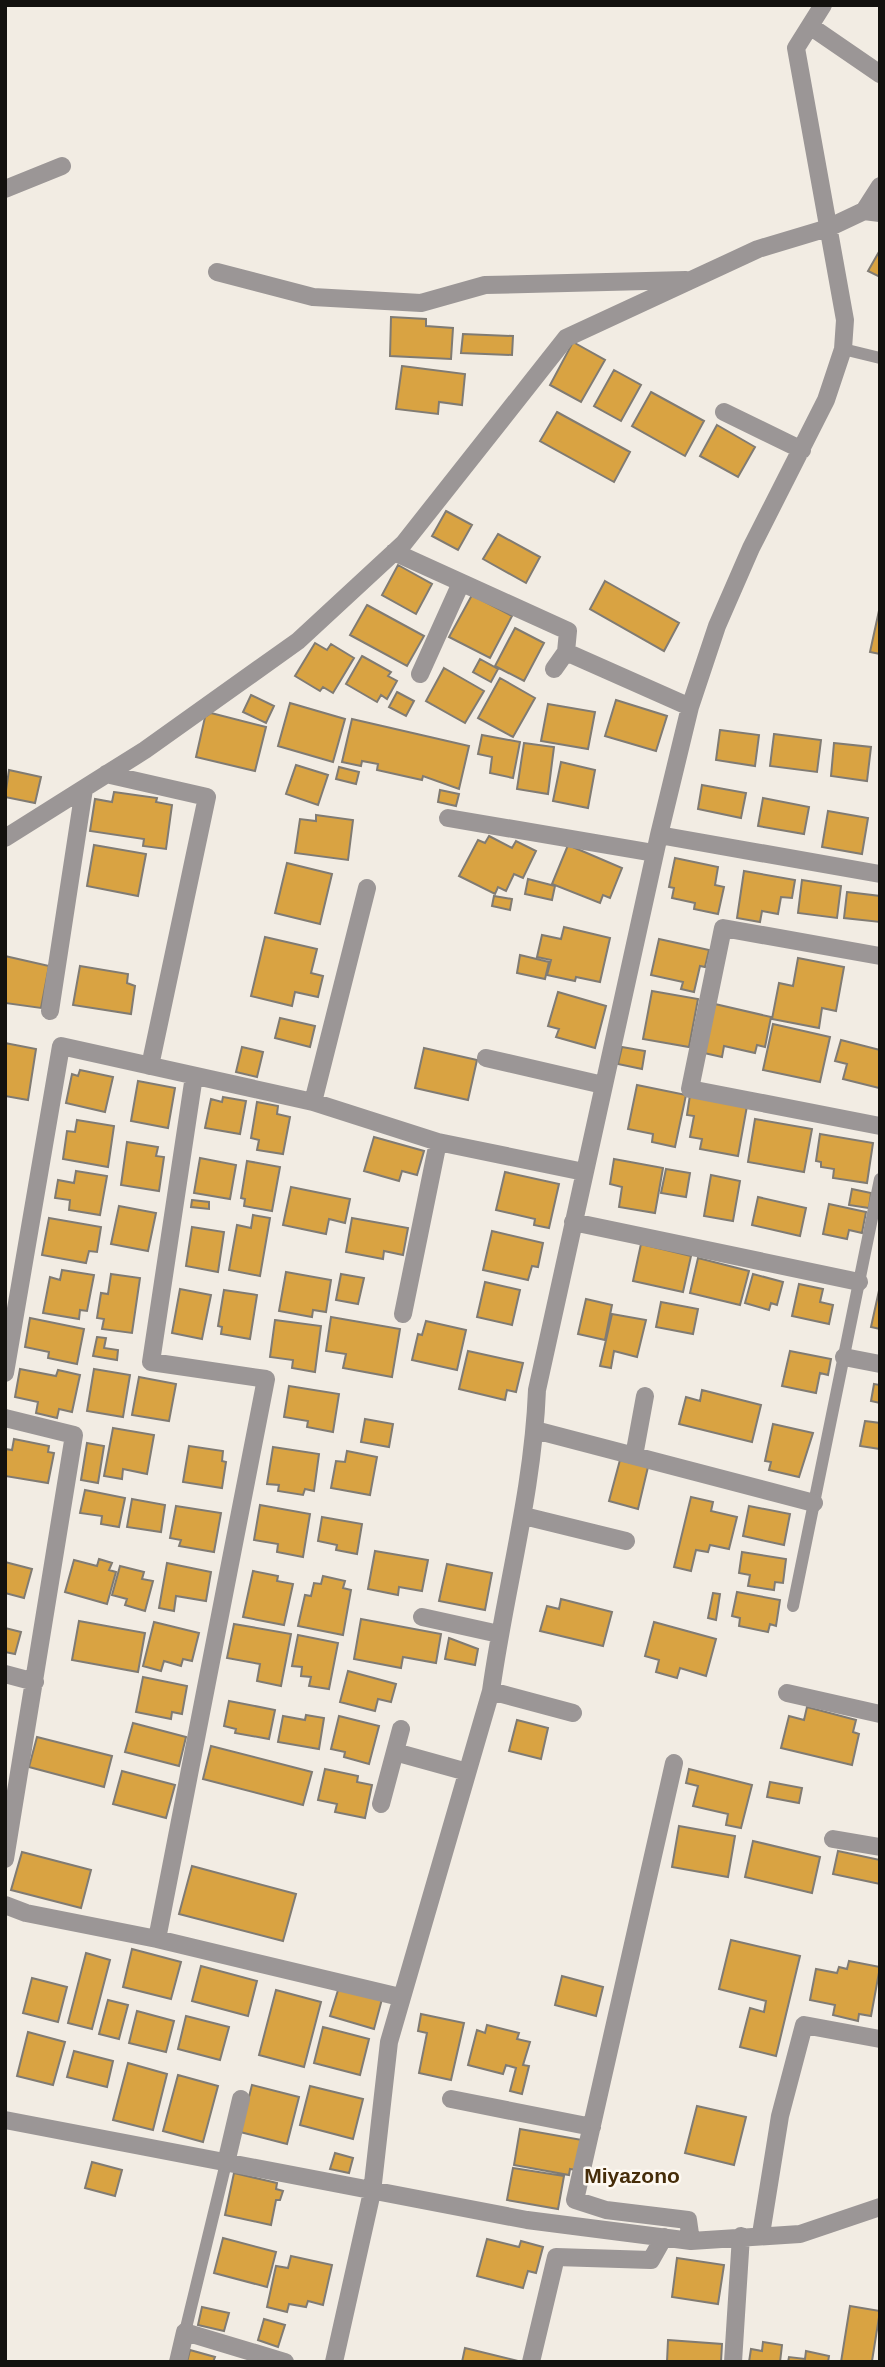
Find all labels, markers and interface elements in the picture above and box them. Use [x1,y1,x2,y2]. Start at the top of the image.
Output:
district label: Miyazono [584,2164,680,2187]

